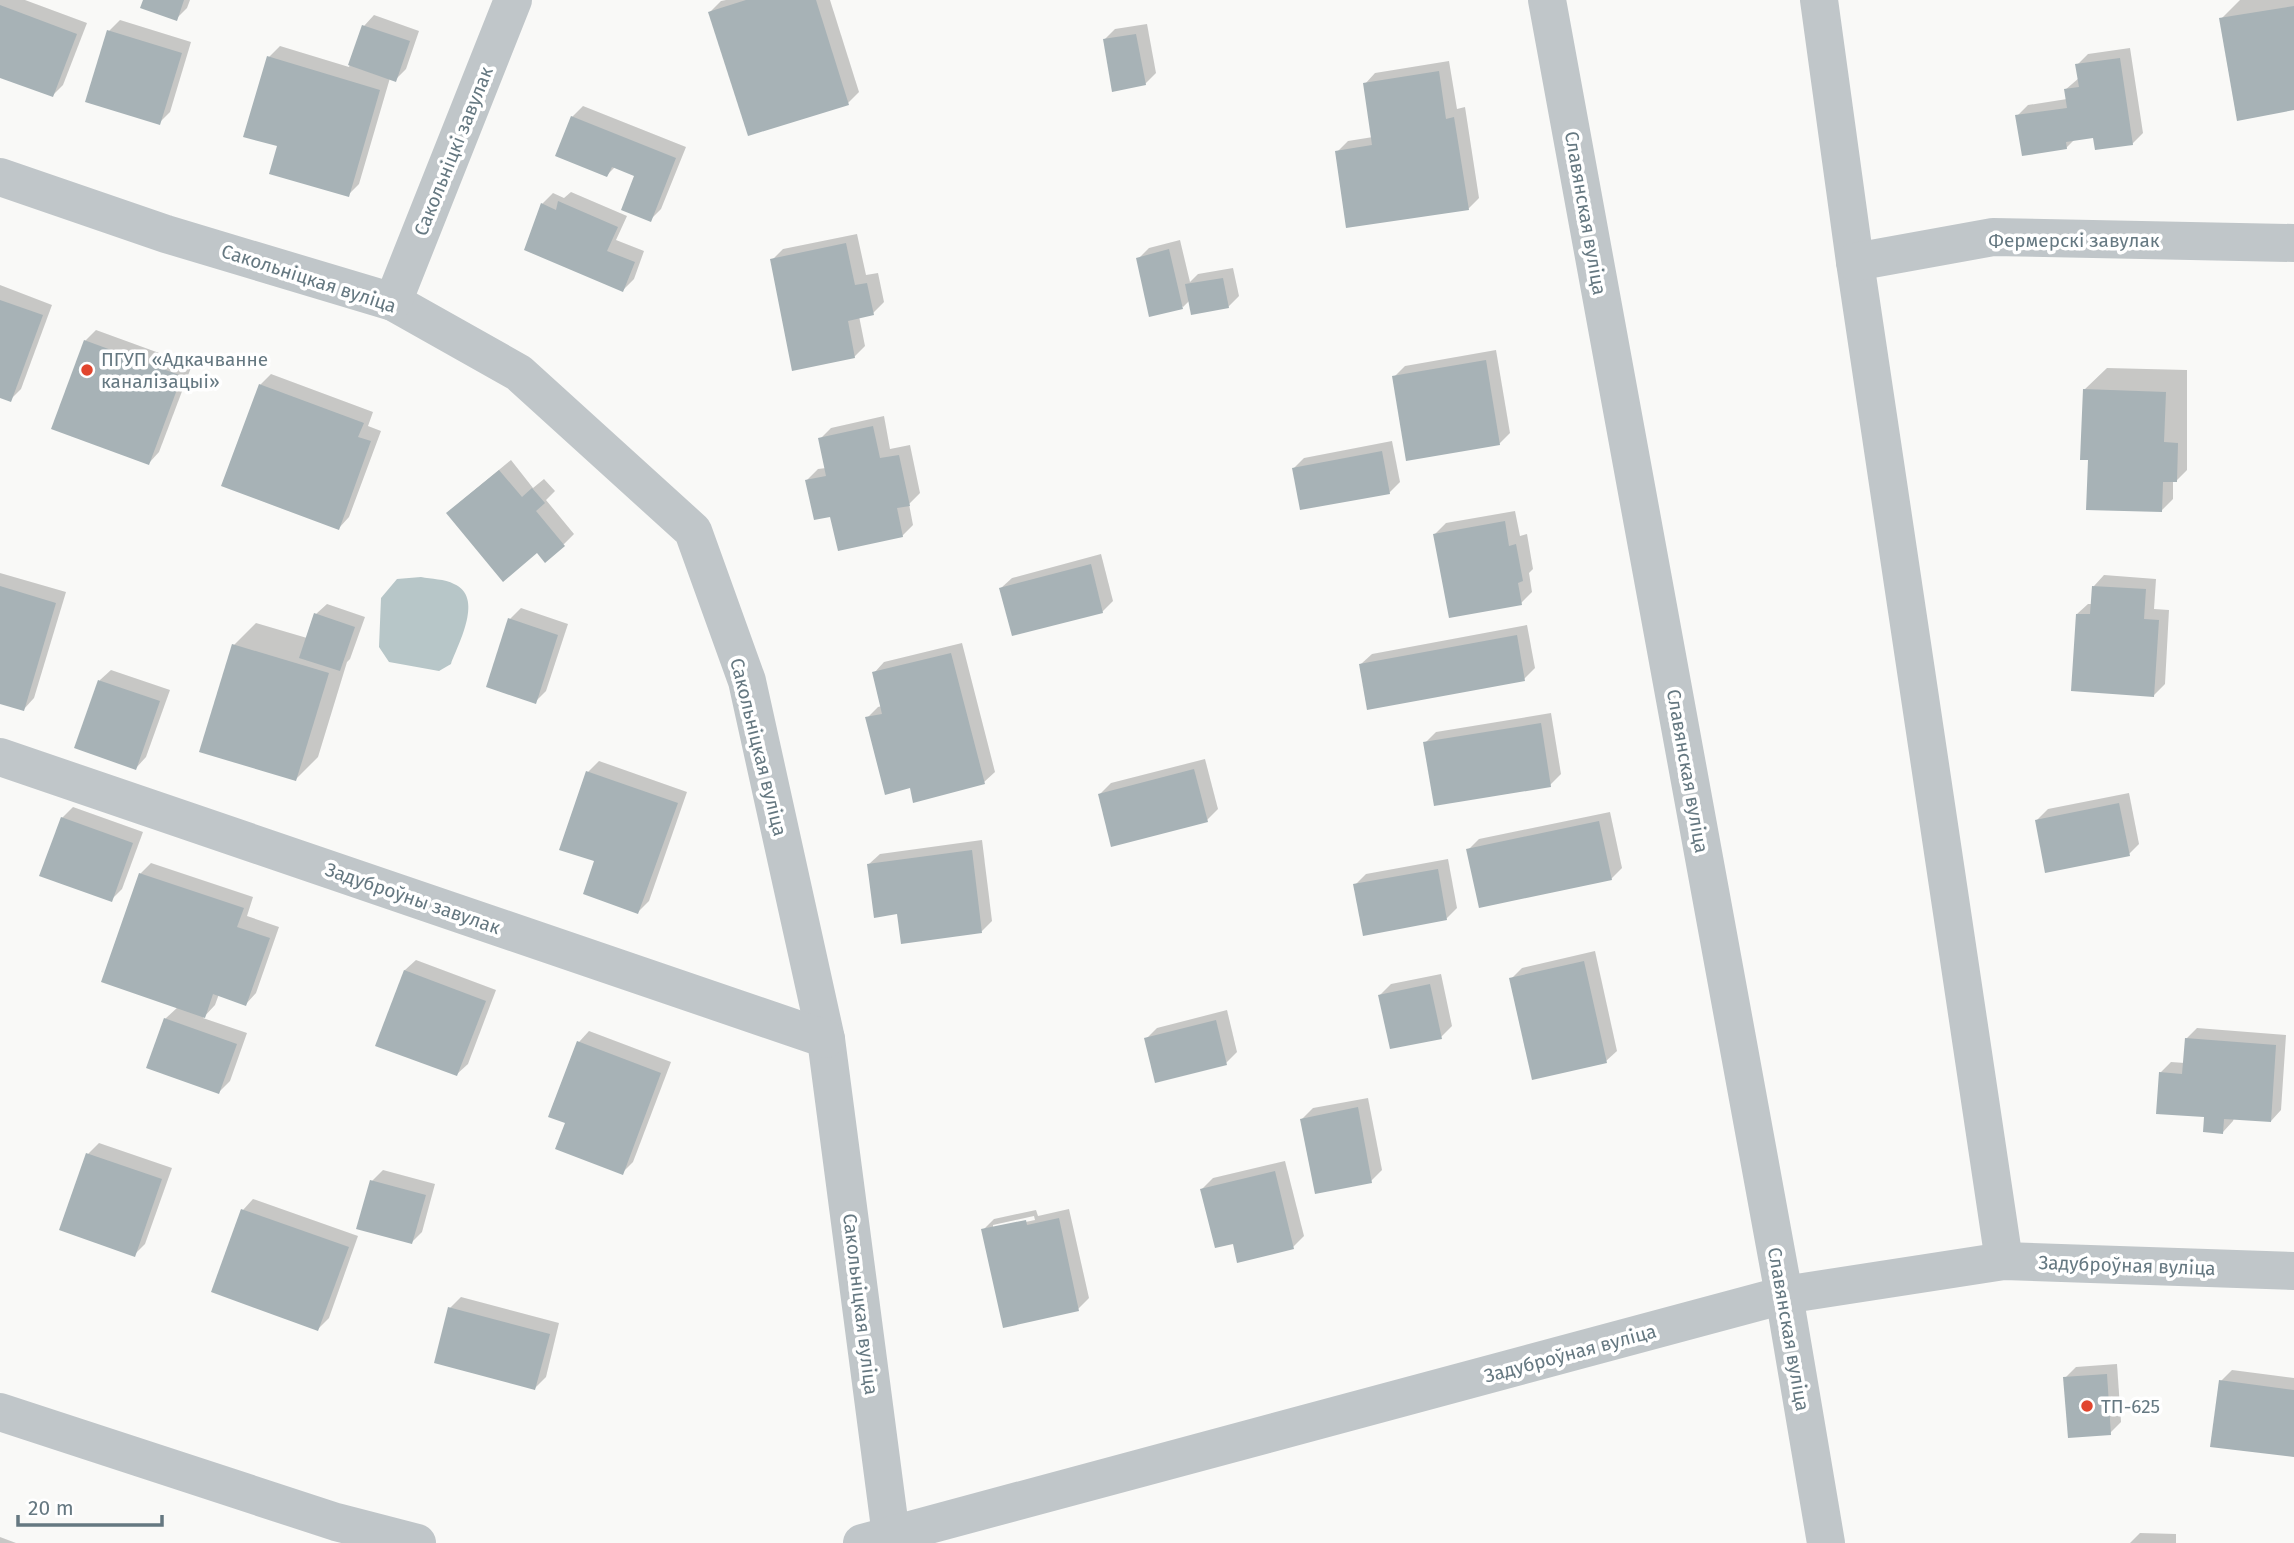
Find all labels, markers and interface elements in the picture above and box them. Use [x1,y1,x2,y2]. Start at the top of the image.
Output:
street label: Сакольніцкі завулак [409,63,498,239]
street label: Славянская вуліца [1560,129,1611,297]
street label: Фермерскі завулак [1988,229,2160,252]
street label: Сакольніцкая вуліца [218,239,399,318]
place label: ПГУП «Адкачванне каналізацыі» [101,348,268,393]
marker: ПГУП «Адкачванне каналізацыі» [79,362,95,378]
street label: Сакольніцкая вуліца [725,656,792,839]
street label: Славянская вуліца [1662,687,1713,855]
street label: Задуброўны завулак [322,858,503,939]
street label: Сакольніцкая вуліца [838,1212,883,1396]
street label: Славянская вуліца [1763,1245,1814,1413]
street label: Задуброўная вуліца [2038,1251,2216,1280]
street label: Задуброўная вуліца [1482,1319,1659,1388]
place label: ТП-625 [2101,1395,2160,1418]
marker: ТП-625 [2079,1398,2095,1414]
scale bar [18,1484,161,1528]
text: 20 m [28,1495,74,1521]

